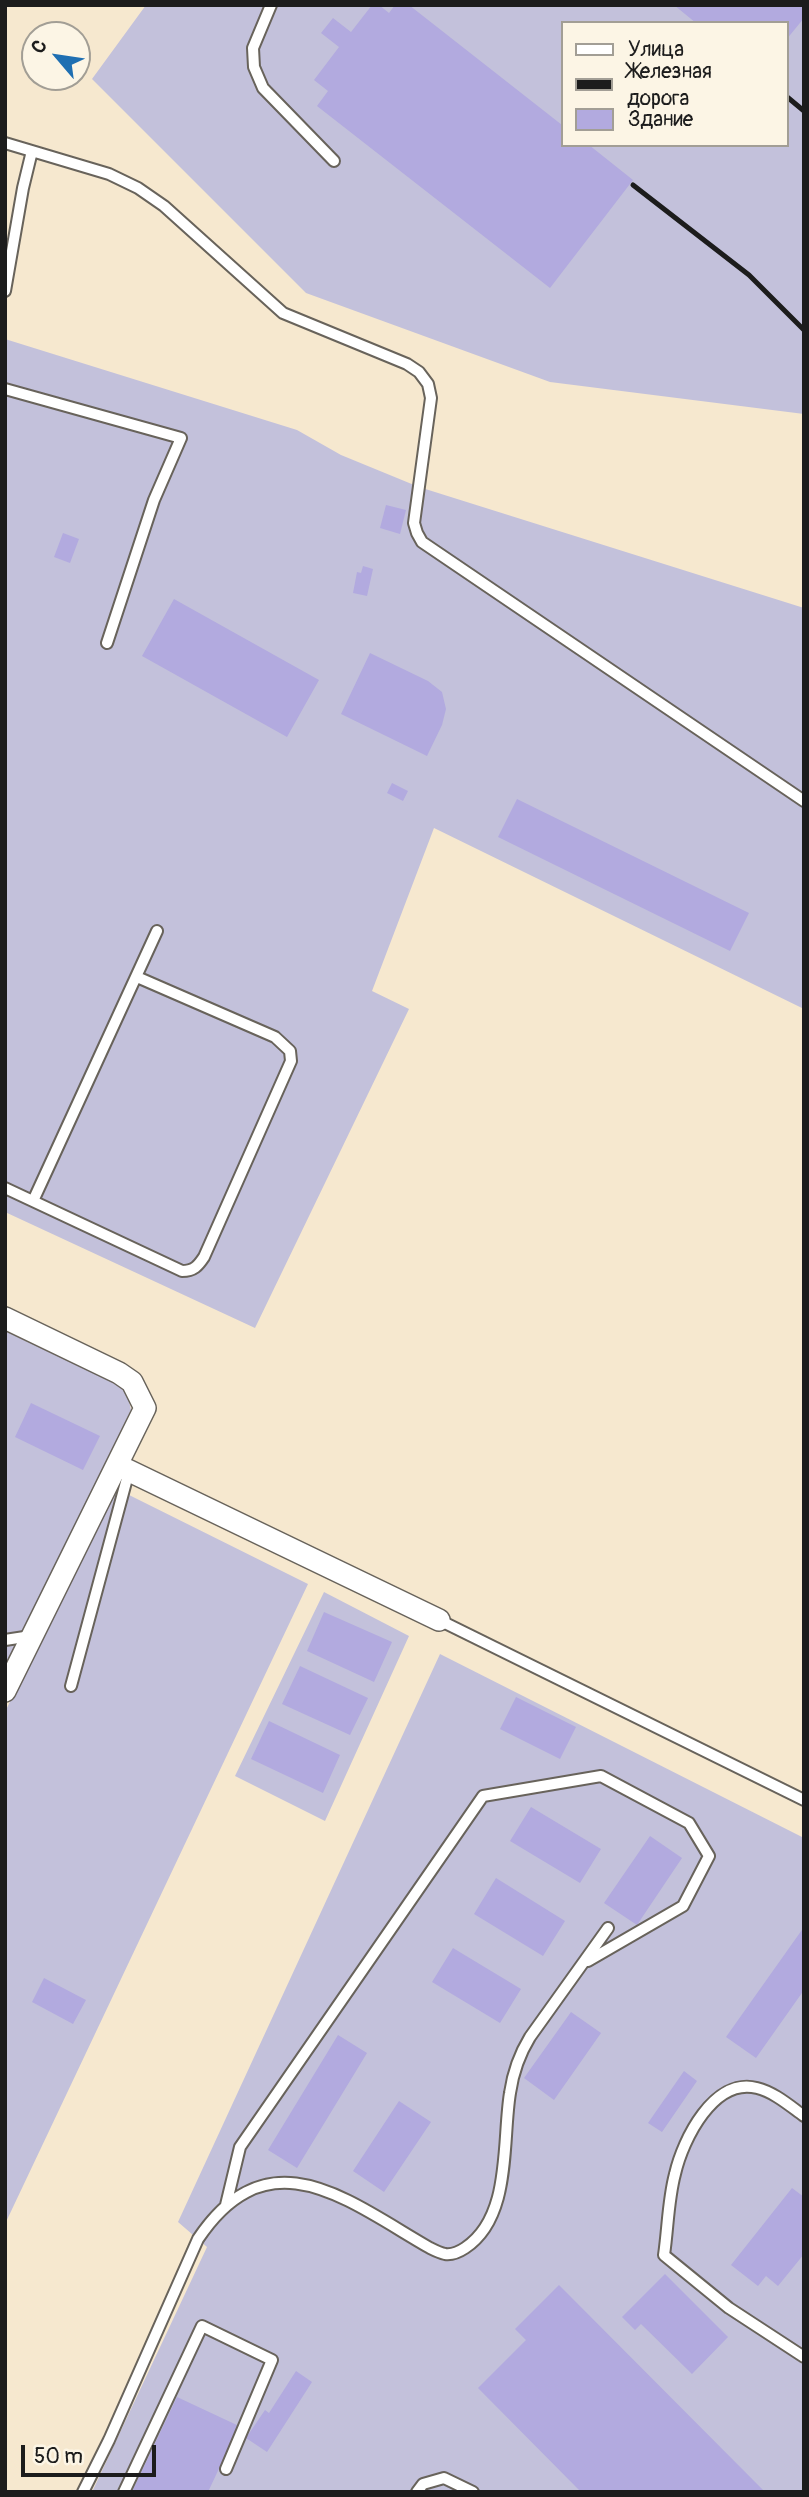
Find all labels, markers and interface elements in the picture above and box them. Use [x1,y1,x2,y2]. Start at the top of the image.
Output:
north arrow [21,21,91,91]
legend [560,21,788,147]
text: С [26,36,53,58]
text: Улица [628,36,684,63]
text: Железная дорога [627,58,712,112]
text: Здание [628,106,693,133]
scale bar [24,2430,159,2474]
text: 50 m [34,2443,83,2470]

